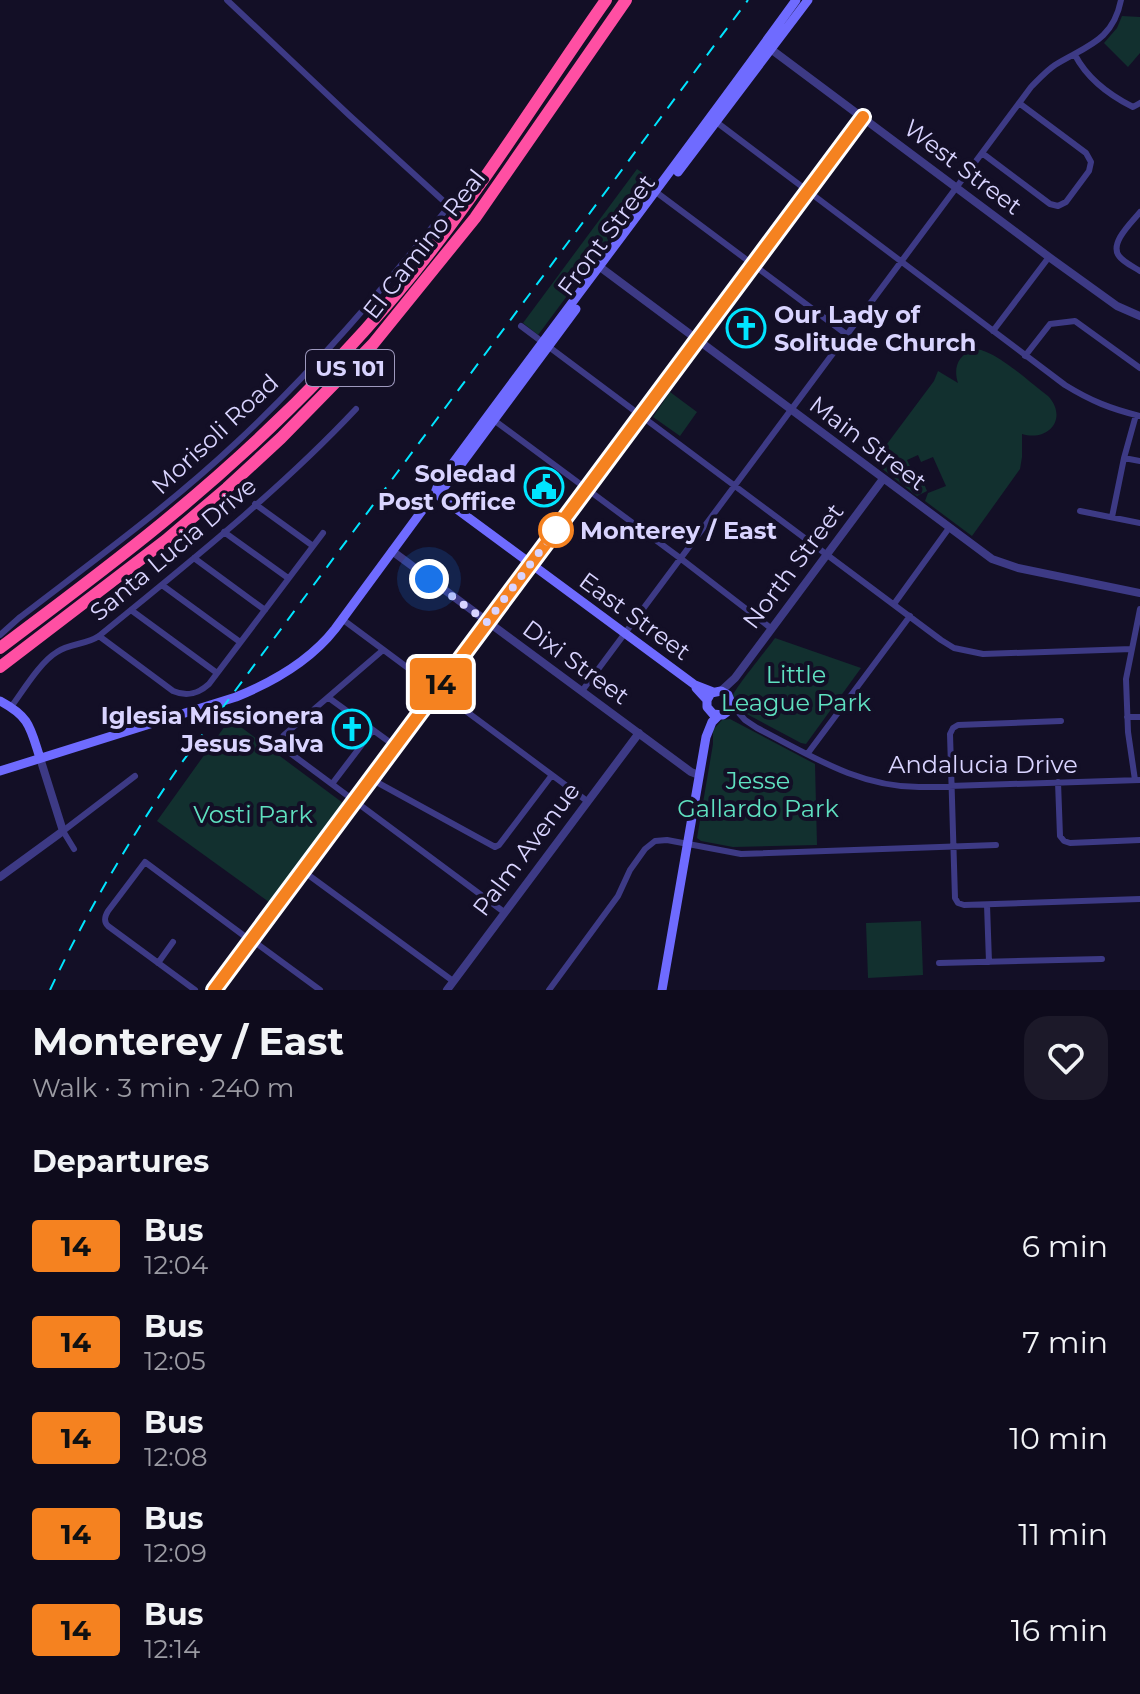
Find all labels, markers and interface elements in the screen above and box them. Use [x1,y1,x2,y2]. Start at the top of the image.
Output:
street label: West Street [898,113,1028,221]
street label: El Camino Real [357,164,491,324]
street label: Front Street [551,169,661,301]
place label: Our Lady of Solitude Church [774,300,976,357]
church icon: Our Lady of Solitude Church [725,307,767,349]
road number: US 101 [306,350,394,386]
street label: Morisoli Road [146,368,284,500]
street label: Main Street [804,390,932,496]
place label: Soledad Post Office [378,459,516,516]
public building icon: Soledad Post Office [523,466,565,508]
street label: Santa Lucia Drive [84,471,262,627]
street label: North Street [736,497,850,634]
marker: Monterey / East [539,513,573,547]
place label: Monterey / East [580,516,778,545]
your location [409,559,449,599]
street label: East Street [574,566,696,666]
street label: Dixi Street [517,614,635,710]
line badge: 14 [405,658,477,710]
park label: Little League Park [721,660,872,717]
text: 14 [426,667,456,701]
place label: Iglesia Missionera Jesus Salva [101,701,324,758]
church icon: Iglesia Missionera Jesus Salva [331,708,373,750]
street label: Andalucia Drive [888,750,1078,779]
park label: Jesse Gallardo Park [677,766,839,823]
street label: Palm Avenue [466,776,586,922]
park label: Vosti Park [193,800,313,829]
button: heart [1024,1016,1108,1100]
text: Monterey / East [32,1018,344,1065]
text: Walk · 3 min · 240 m [32,1072,294,1104]
text: Departures [32,1143,209,1180]
text: Bus [144,1212,204,1249]
text: 6 min [1022,1228,1108,1265]
text: 14 [61,1229,91,1263]
text: 12:04 [144,1249,208,1281]
text: Bus [144,1308,204,1345]
text: 7 min [1022,1324,1108,1361]
text: 14 [61,1325,91,1359]
text: 12:05 [144,1345,206,1377]
text: Bus [144,1404,204,1441]
text: 10 min [1009,1420,1108,1457]
text: 14 [61,1421,91,1455]
text: 12:08 [144,1441,207,1473]
text: Bus [144,1500,204,1537]
text: 11 min [1018,1516,1108,1553]
text: 14 [61,1517,91,1551]
text: 12:09 [144,1537,207,1569]
text: Bus [144,1596,204,1633]
text: 16 min [1011,1612,1108,1649]
text: 14 [61,1613,91,1647]
text: 12:14 [144,1633,200,1665]

